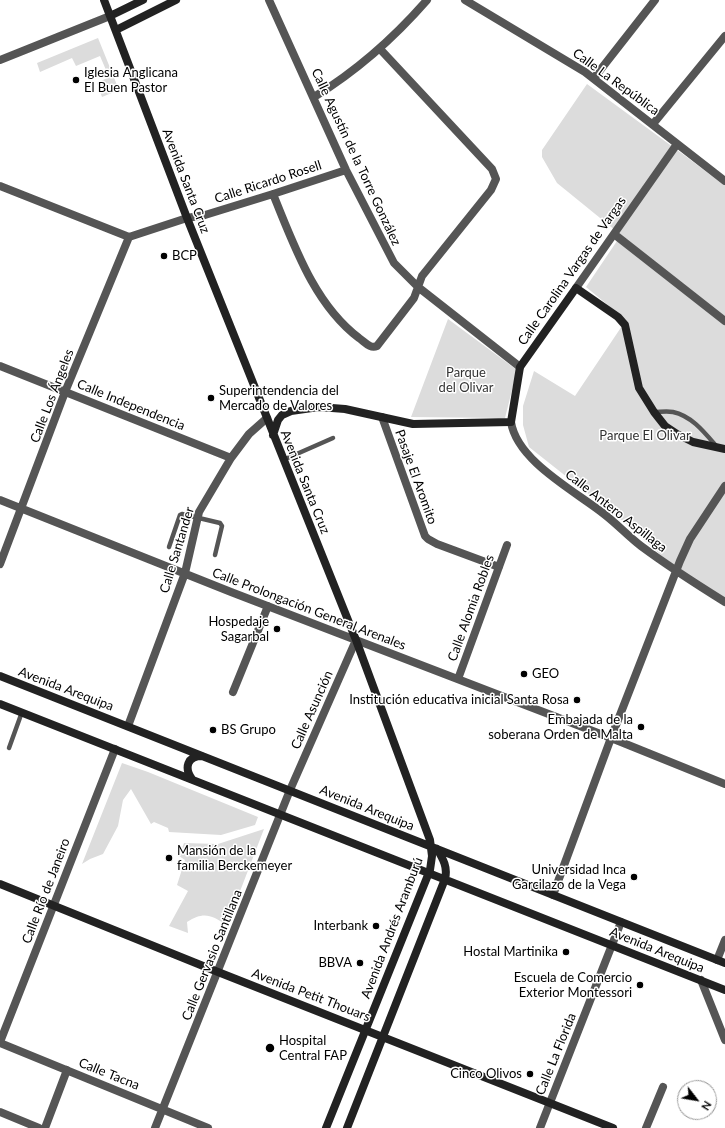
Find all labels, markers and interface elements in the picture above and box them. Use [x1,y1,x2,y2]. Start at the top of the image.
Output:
street label: Calle La República [570,45,662,119]
place label: Iglesia Anglicana El Buen Pastor [84,65,178,96]
street label: Calle Agustín de la Torre González [308,66,404,248]
marker: Iglesia Anglicana El Buen Pastor [71,75,81,85]
street label: Avenida Santa Cruz [159,127,213,235]
street label: Calle Ricardo Rosell [213,157,323,207]
street label: Calle Carolina Vargas de Vargas [515,194,629,348]
place label: BCP [172,248,197,264]
marker: BCP [159,251,169,261]
street label: Calle Los Ángeles [27,347,77,445]
park label: Parque del Olivar [439,365,493,396]
street label: Calle Independencia [75,376,187,434]
place label: Superintendencia del Mercado de Valores [219,383,339,414]
marker: Superintendencia del Mercado de Valores [206,393,216,403]
street label: Pasaje El Aromito [392,427,440,527]
street label: Avenida Santa Cruz [277,428,333,536]
park label: Parque El Olivar [599,428,691,444]
street label: Calle Antero Aspillaga [562,466,670,556]
street label: Calle Santander [156,505,198,595]
street label: Calle Alomia Robles [444,553,498,663]
street label: Calle Prolongación General Arenales [210,565,408,653]
place label: Hospedaje Sagarbal [208,614,269,645]
marker: Hospedaje Sagarbal [272,624,282,634]
street label: Avenida Arequipa [16,664,116,714]
place label: GEO [532,666,559,682]
street label: Calle Asunción [288,668,336,752]
marker: GEO [519,669,529,679]
place label: Institución educativa inicial Santa Rosa [349,692,569,708]
marker: Institución educativa inicial Santa Rosa [572,695,582,705]
place label: Embajada de la soberana Orden de Malta [488,712,633,743]
place label: BS Grupo [221,722,276,738]
marker: Embajada de la soberana Orden de Malta [636,722,646,732]
marker: BS Grupo [208,725,218,735]
street label: Avenida Arequipa [317,782,417,834]
street label: Calle Río de Janeiro [19,836,73,946]
place label: Mansión de la familia Berckemeyer [177,843,292,874]
marker: Mansión de la familia Berckemeyer [164,853,174,863]
street label: Avenida Andrés Aramburú [358,855,426,1001]
place label: Universidad Inca Garcilazo de la Vega [512,862,626,893]
marker: Universidad Inca Garcilazo de la Vega [629,872,639,882]
street label: Calle Gervasio Santillana [179,887,245,1023]
place label: Interbank [313,918,368,934]
marker: Interbank [371,921,381,931]
street label: Avenida Arequipa [607,924,707,976]
place label: Hostal Martinika [463,944,558,960]
marker: Hostal Martinika [561,947,571,957]
place label: BBVA [318,955,352,971]
marker: BBVA [355,958,365,968]
street label: Avenida Petit Thouars [250,965,372,1025]
place label: Escuela de Comercio Exterior Montessori [514,970,632,1001]
marker: Escuela de Comercio Exterior Montessori [635,980,645,990]
street label: Calle La Florida [532,1011,580,1097]
place label: Hospital Central FAP [279,1033,347,1064]
marker: Hospital Central FAP [264,1042,276,1054]
street label: Calle Tacna [76,1055,142,1093]
place label: Cinco Olivos [450,1066,522,1082]
marker: Cinco Olivos [525,1069,535,1079]
north arrow [677,1080,717,1120]
text: N [699,1099,715,1113]

